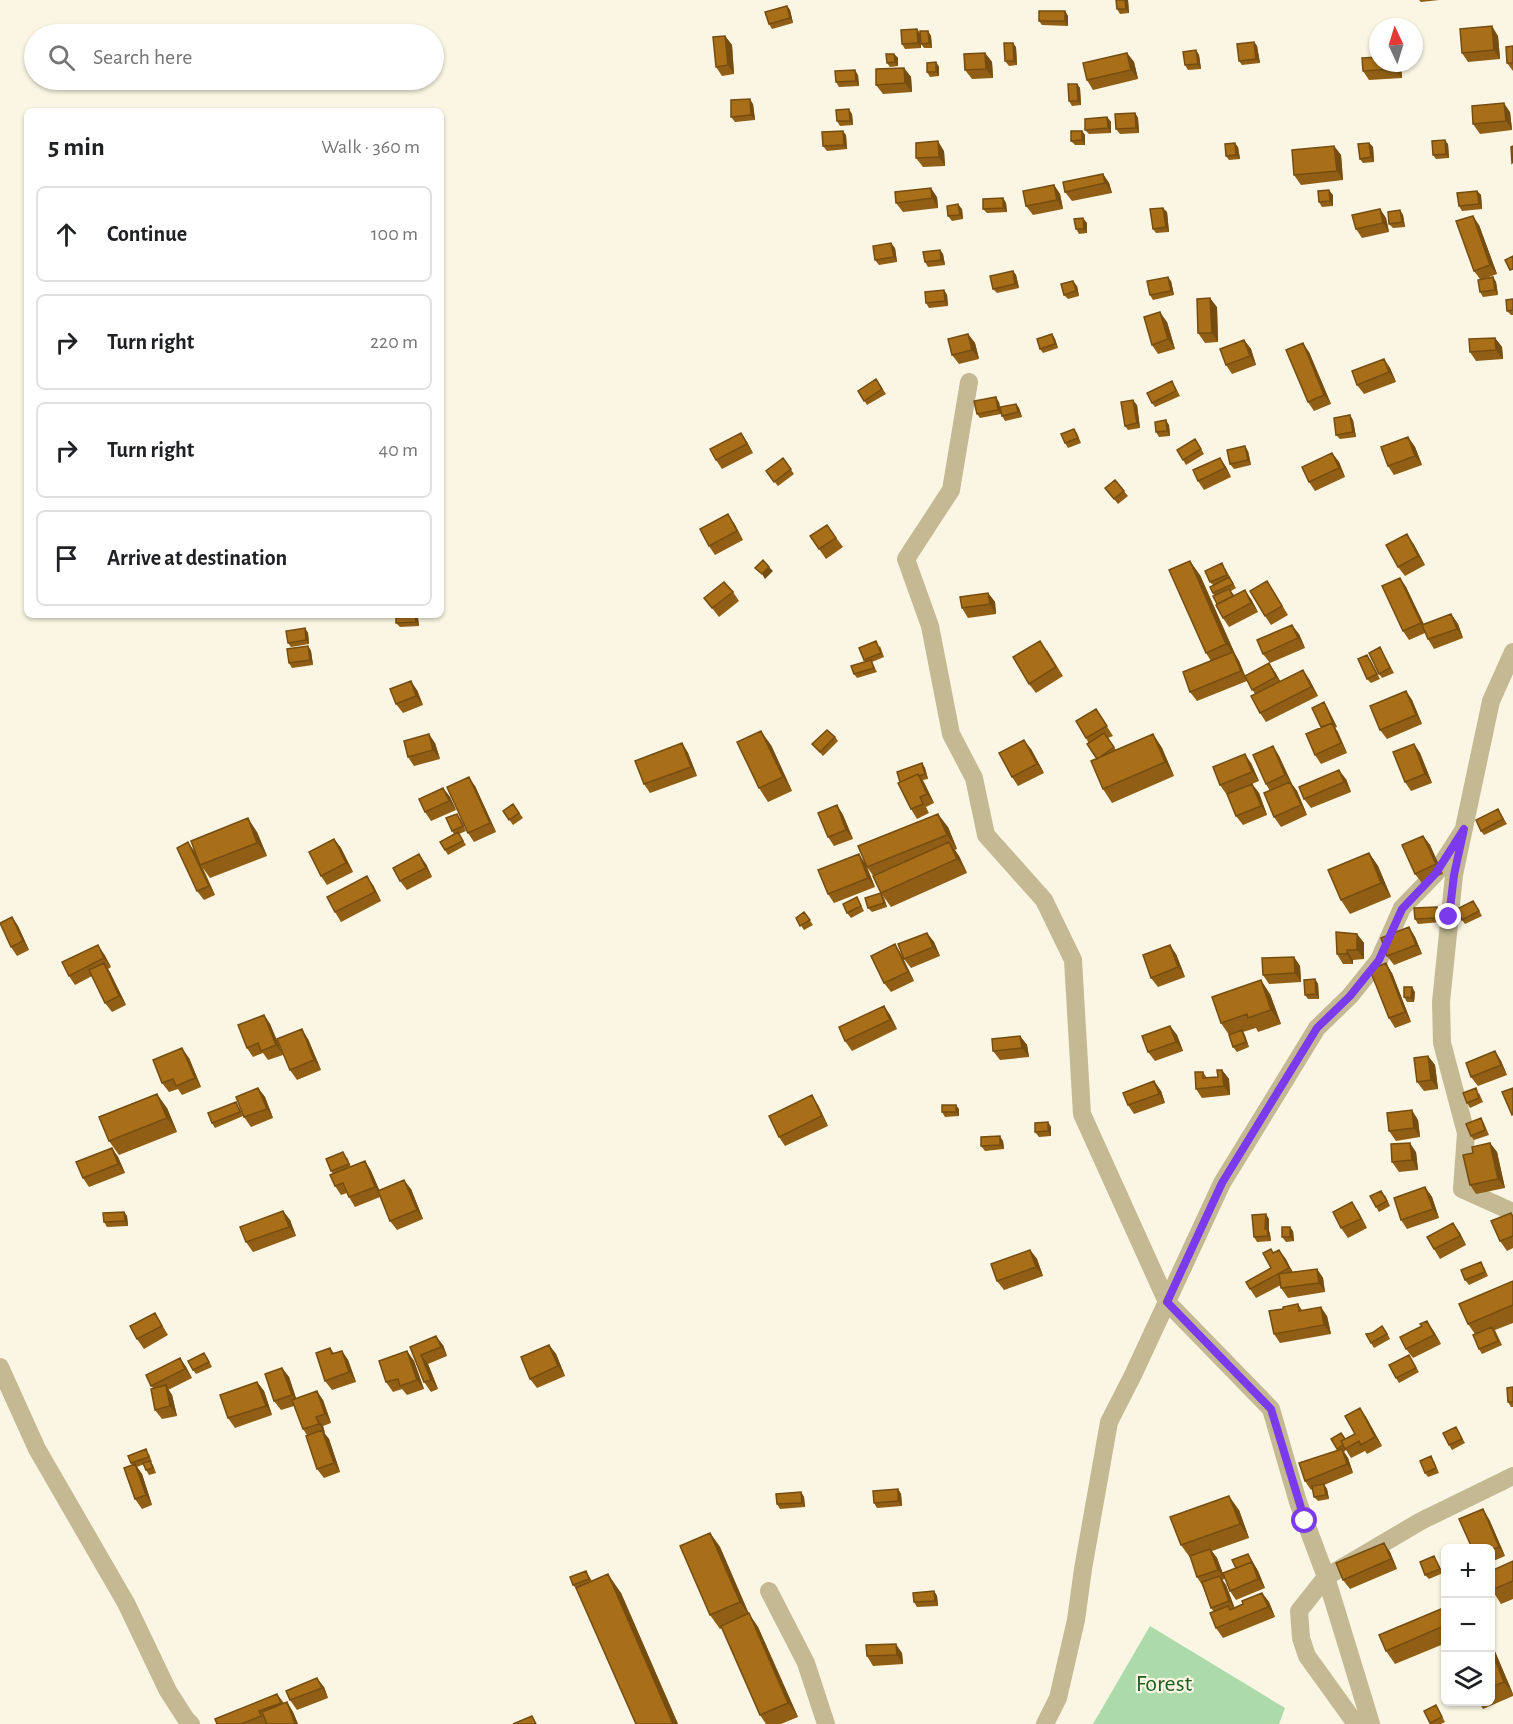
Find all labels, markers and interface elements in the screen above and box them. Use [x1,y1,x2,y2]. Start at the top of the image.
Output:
north arrow [1369,18,1423,72]
search box [24,24,444,90]
icon: search [45,41,78,74]
text: Search here [93,46,192,68]
text: 5 min [48,134,105,160]
text: Walk · 360 m [321,137,420,157]
icon: ahead [50,218,83,251]
text: Continue [107,223,187,245]
text: 100 m [371,224,418,244]
icon: right [50,326,83,359]
text: Turn right [107,331,194,353]
text: 220 m [370,332,418,352]
icon: right [50,434,83,467]
text: Turn right [107,439,194,461]
text: 40 m [379,440,418,460]
icon: arrive [50,542,83,575]
text: Arrive at destination [107,547,287,569]
route end [1435,903,1461,929]
route start [1291,1507,1317,1533]
map controls [1441,1544,1495,1706]
button: + [1441,1544,1495,1598]
button: − [1441,1598,1495,1652]
button: layers [1441,1652,1495,1706]
park label: Forest [1136,1672,1193,1696]

